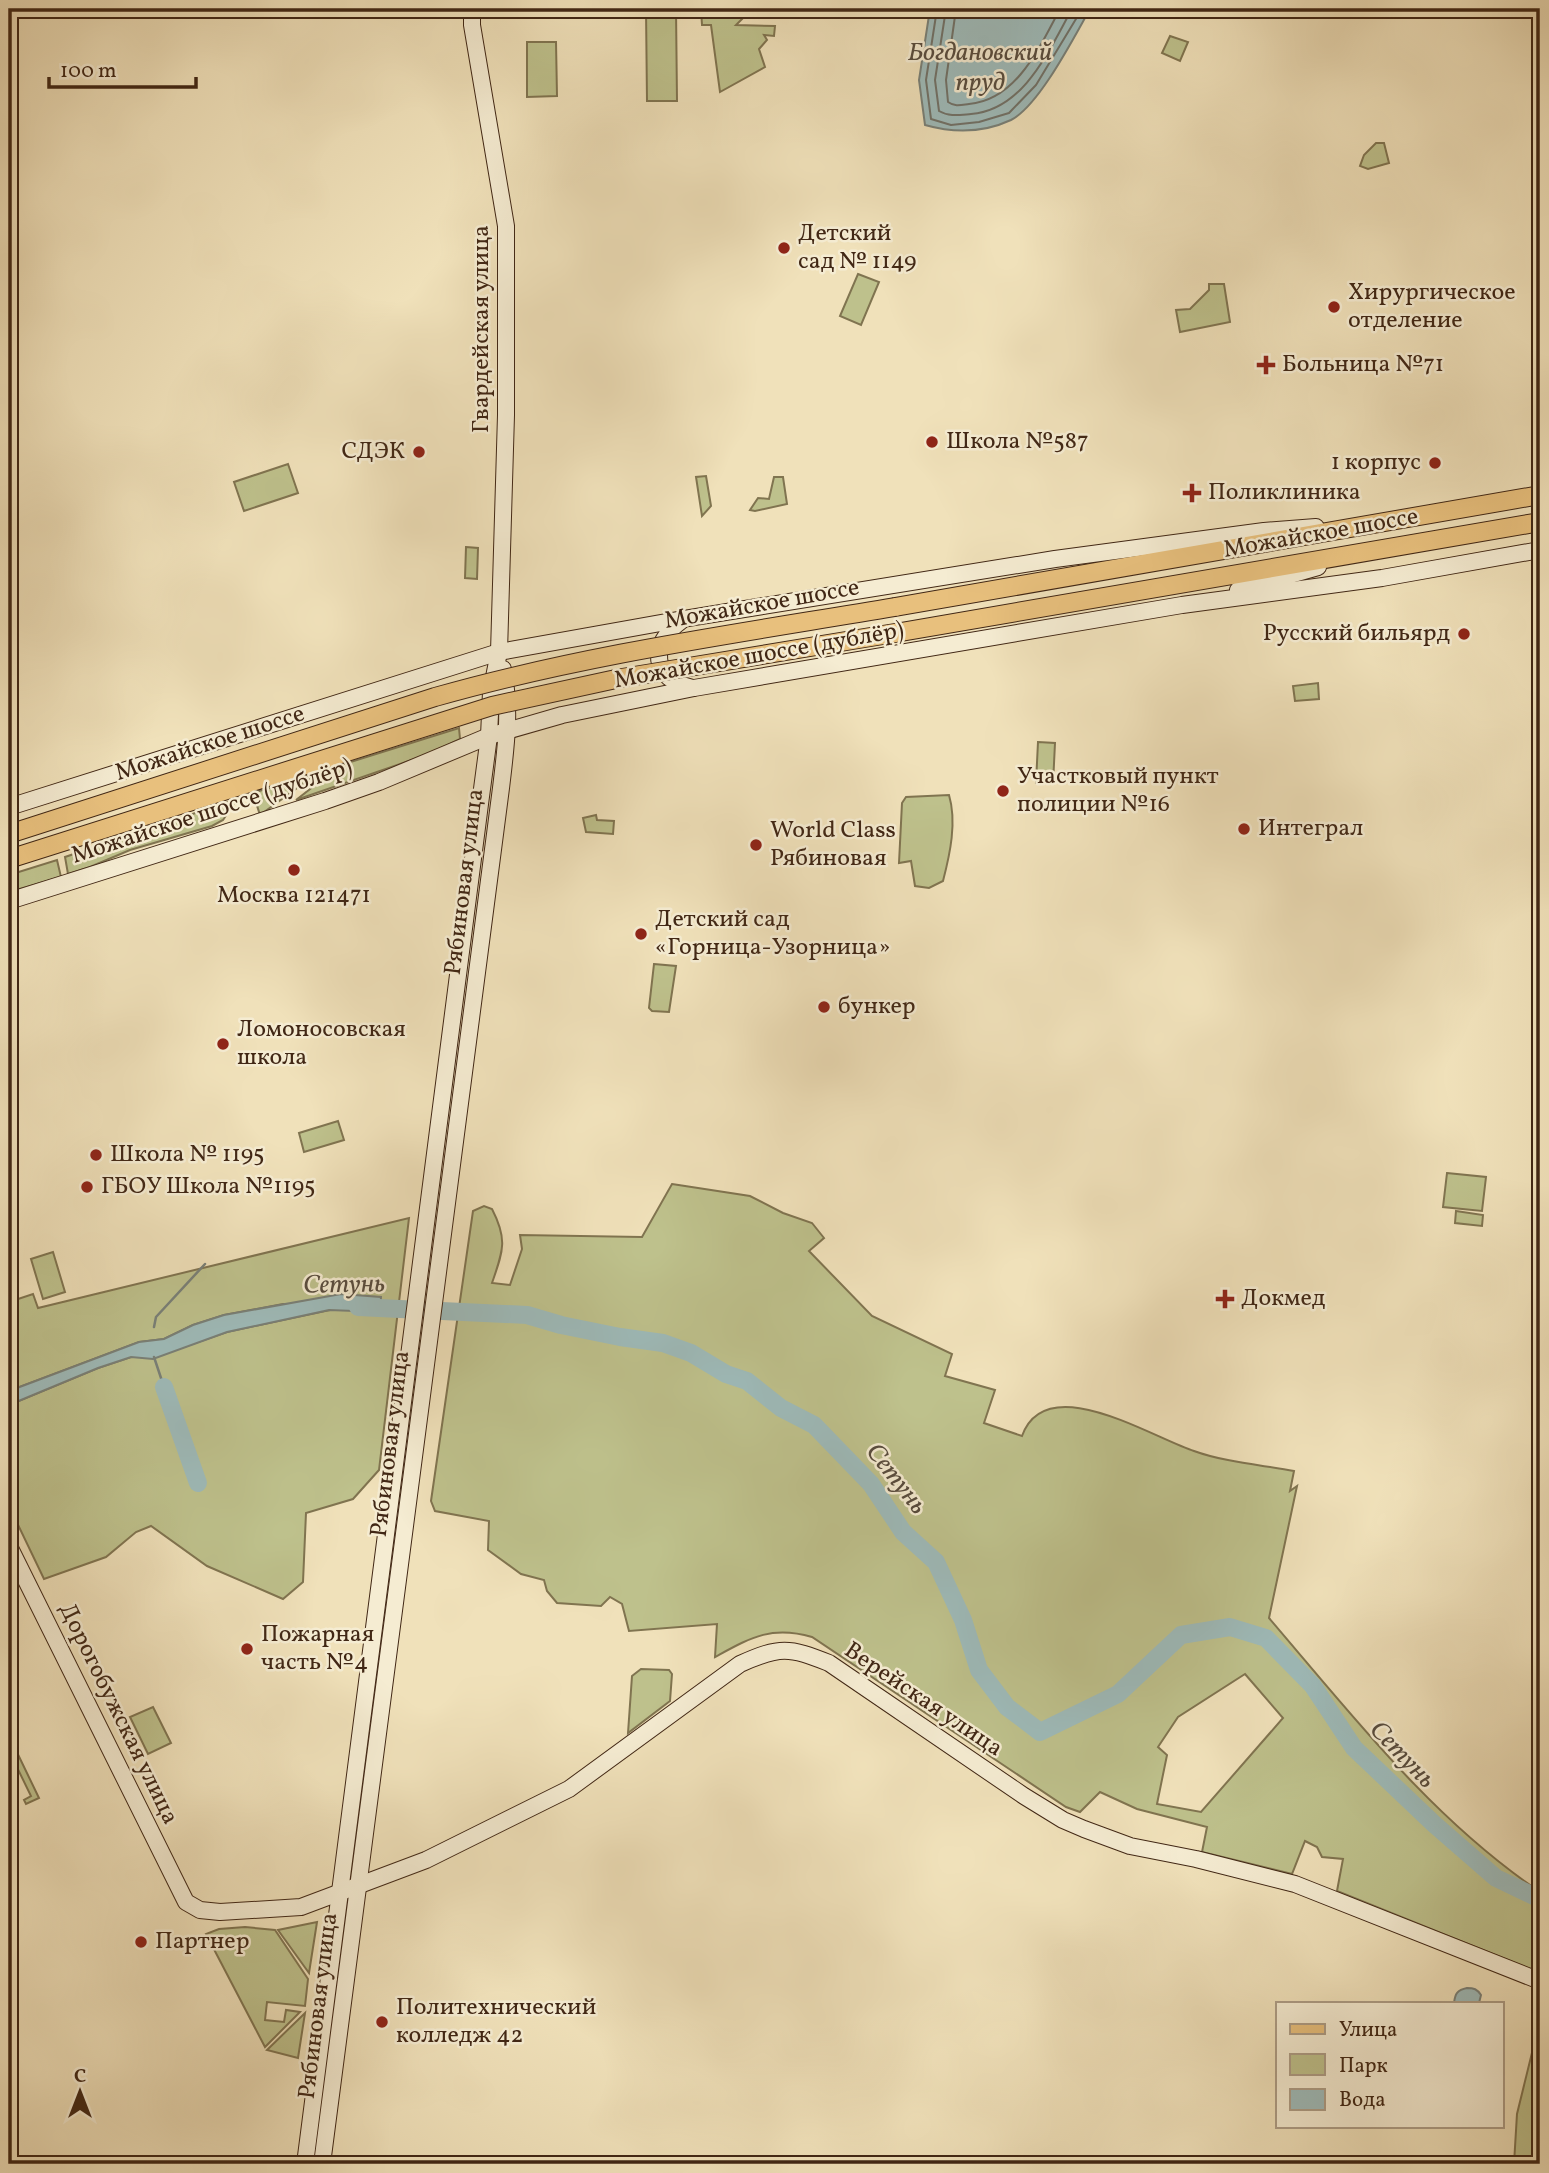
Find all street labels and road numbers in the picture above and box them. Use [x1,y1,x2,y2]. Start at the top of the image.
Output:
street label: Гвардейская улица [465,225,499,433]
street label: Можайское шоссе [1221,500,1421,568]
street label: Можайское шоссе [662,571,862,639]
street label: Можайское шоссе (дублёр) [612,614,906,698]
street label: Можайское шоссе [111,697,309,791]
street label: Можайское шоссе (дублёр) [67,750,357,874]
street label: Рябиновая улица [437,787,493,977]
street label: Рябиновая улица [363,1349,419,1539]
street label: Дорогобужская улица [50,1597,186,1831]
street label: Верейская улица [837,1634,1009,1766]
street label: Рябиновая улица [291,1911,347,2101]

